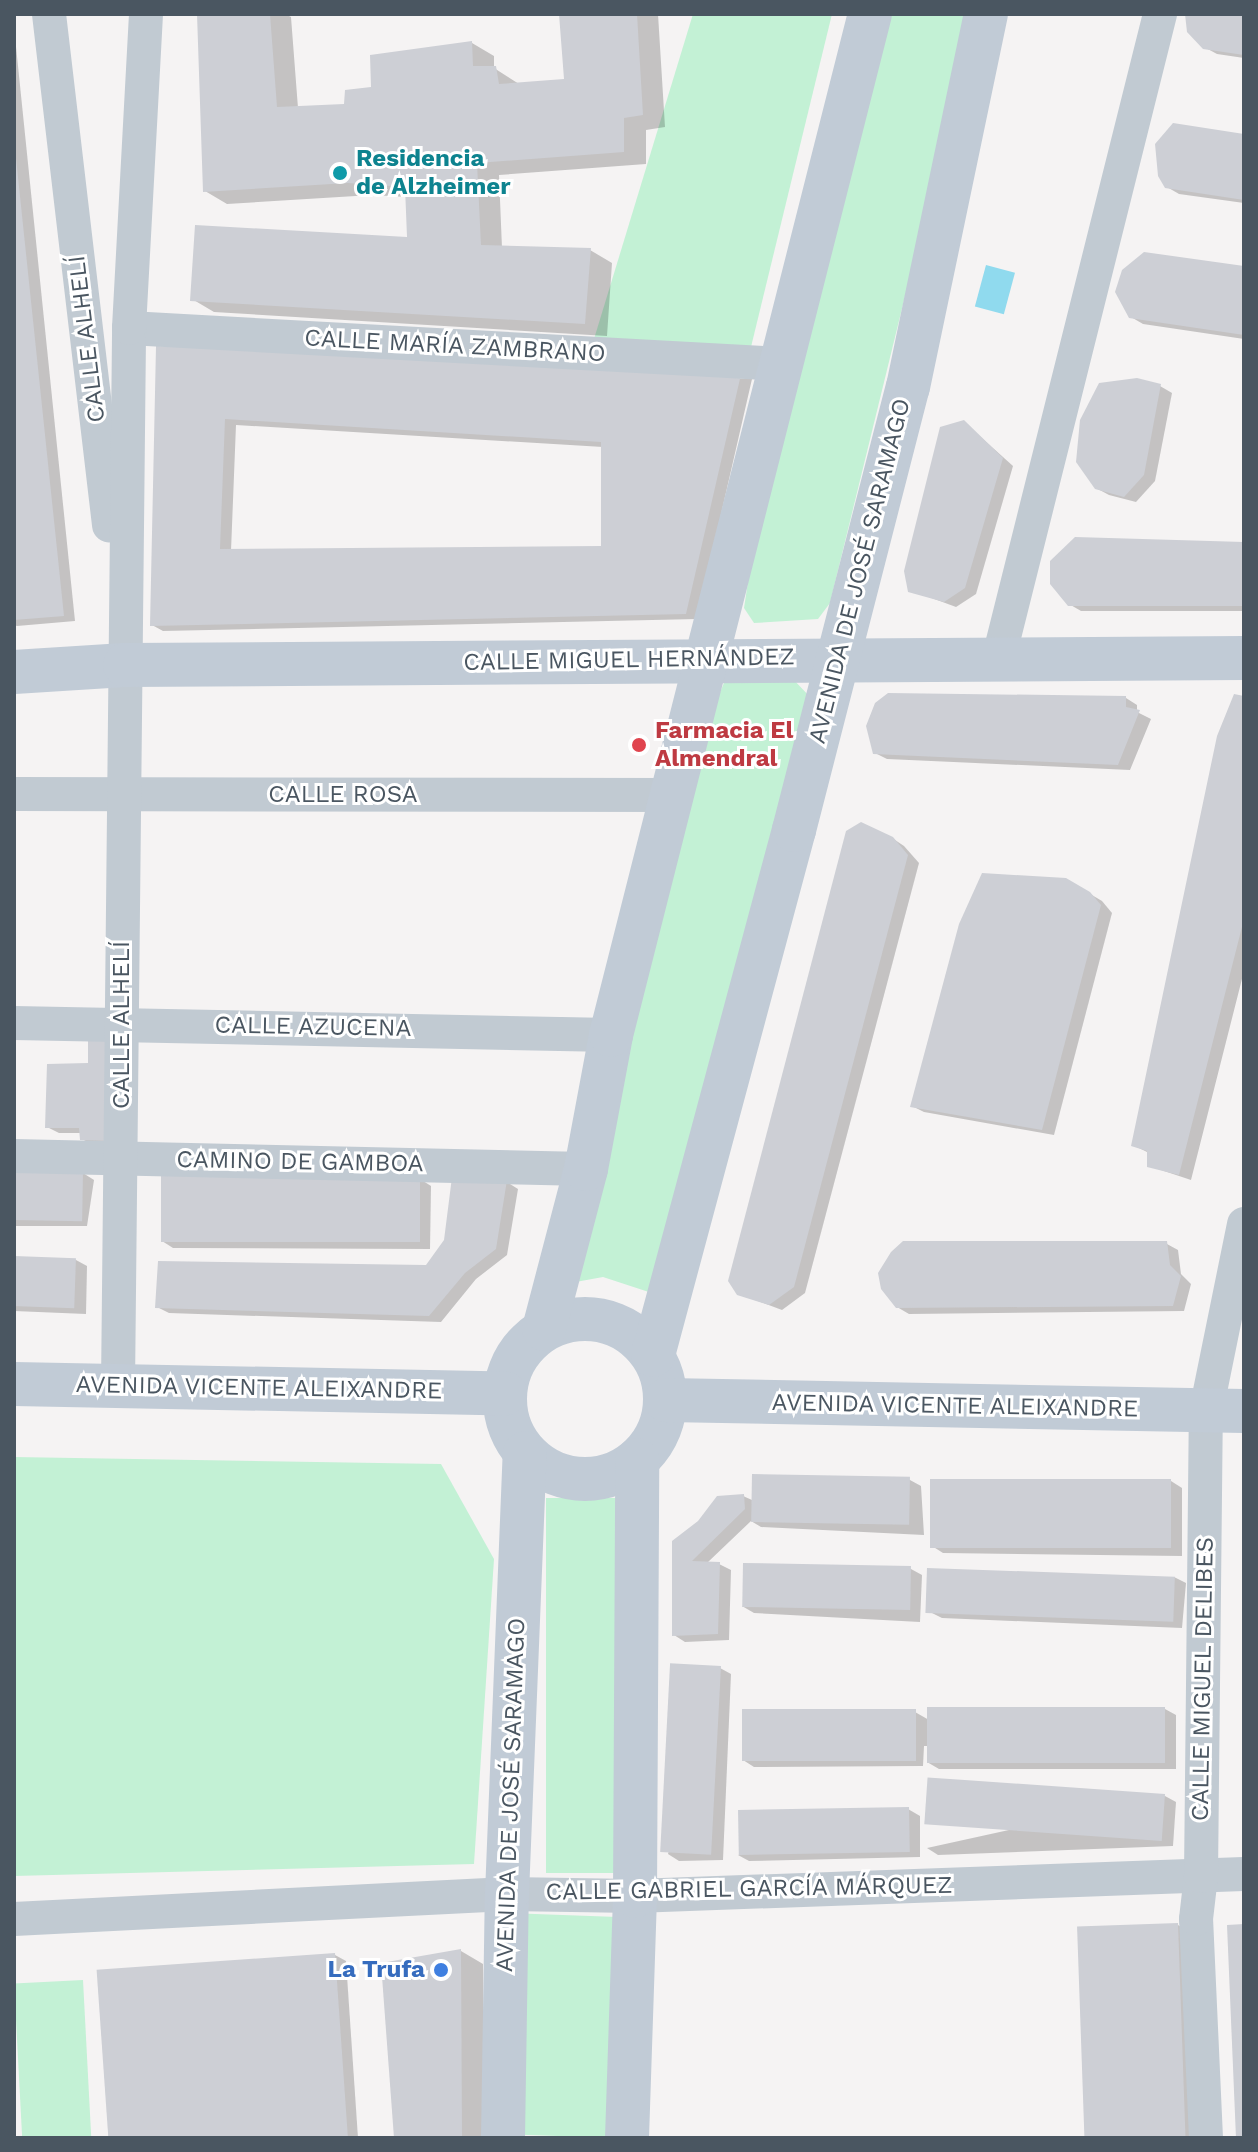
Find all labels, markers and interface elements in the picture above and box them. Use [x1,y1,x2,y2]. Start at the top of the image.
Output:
place label: Residencia de Alzheimer [356,145,511,201]
marker: Residencia de Alzheimer [331,164,349,182]
street label: CALLE ALHELÍ [62,253,112,425]
street label: CALLE MARÍA ZAMBRANO [303,324,607,368]
street label: AVENIDA DE JOSÉ SARAMAGO [803,395,917,747]
street label: CALLE MIGUEL HERNÁNDEZ [463,643,795,677]
place label: Farmacia El Almendral [655,717,794,773]
marker: Farmacia El Almendral [630,736,648,754]
street label: CALLE ROSA [268,781,418,809]
street label: CALLE ALHELÍ [108,940,136,1110]
street label: CALLE AZUCENA [214,1011,412,1043]
street label: CAMINO DE GAMBOA [176,1145,424,1179]
street label: AVENIDA VICENTE ALEIXANDRE [74,1370,444,1406]
street label: AVENIDA VICENTE ALEIXANDRE [770,1388,1140,1424]
street label: CALLE MIGUEL DELIBES [1186,1536,1220,1822]
street label: AVENIDA DE JOSÉ SARAMAGO [490,1617,532,1973]
street label: CALLE GABRIEL GARCÍA MÁRQUEZ [545,1871,953,1907]
place label: La Trufa [327,1956,425,1984]
marker: La Trufa [432,1961,450,1979]

